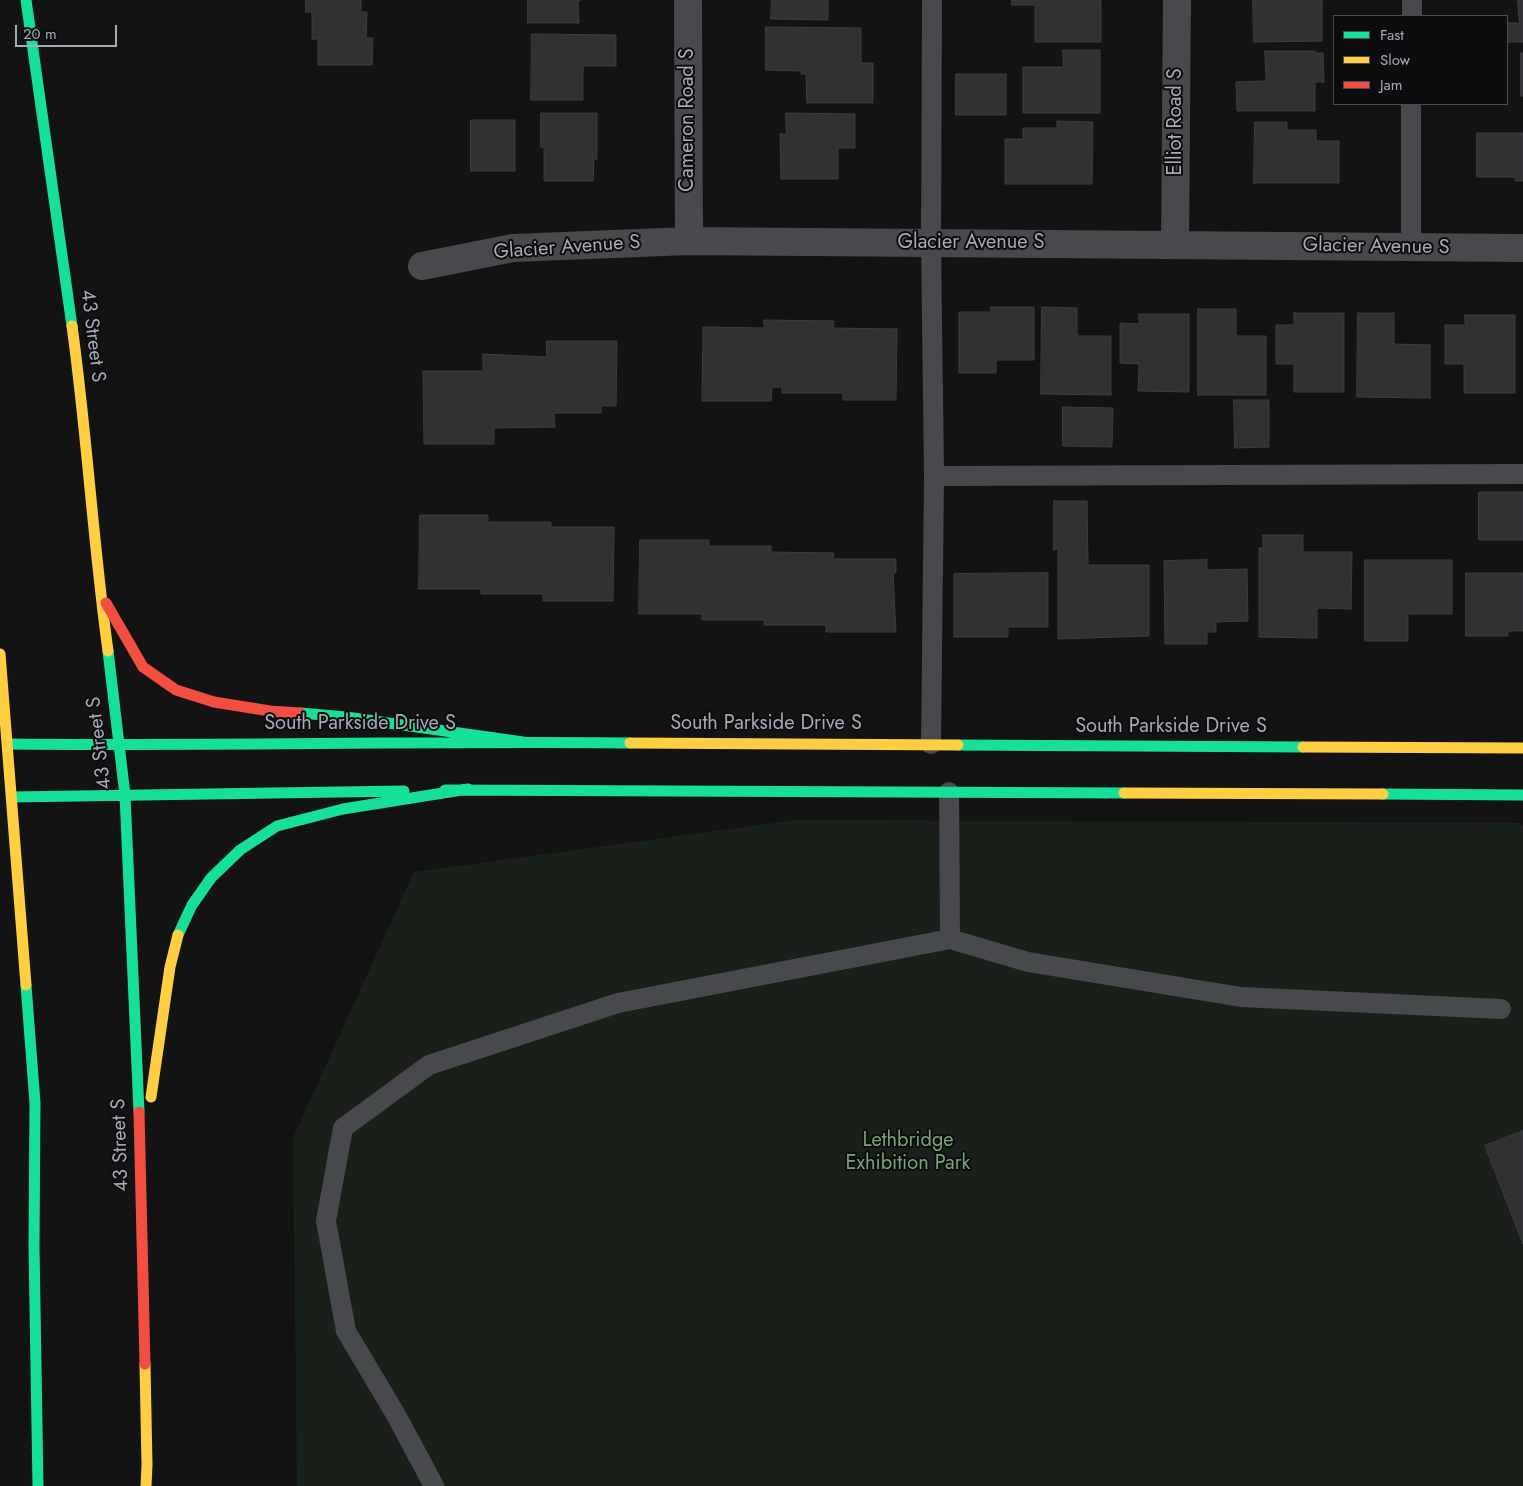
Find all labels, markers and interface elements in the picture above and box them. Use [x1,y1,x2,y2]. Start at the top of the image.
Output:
scale bar [18,15,120,47]
legend [1333,15,1508,105]
text: 20 m [23,23,57,45]
text: Fast [1380,24,1404,46]
street label: Cameron Road S [676,48,700,192]
text: Slow [1380,49,1410,71]
street label: Elliot Road S [1164,68,1188,176]
text: Jam [1380,74,1403,96]
street label: Glacier Avenue S [493,231,641,265]
street label: Glacier Avenue S [898,231,1044,255]
street label: Glacier Avenue S [1302,234,1450,260]
street label: 43 Street S [74,288,110,384]
street label: 43 Street S [82,695,118,791]
street label: South Parkside Drive S [264,712,456,736]
street label: South Parkside Drive S [670,712,862,736]
street label: South Parkside Drive S [1075,715,1267,739]
street label: 43 Street S [107,1098,135,1192]
park label: Lethbridge Exhibition Park [846,1129,970,1176]

